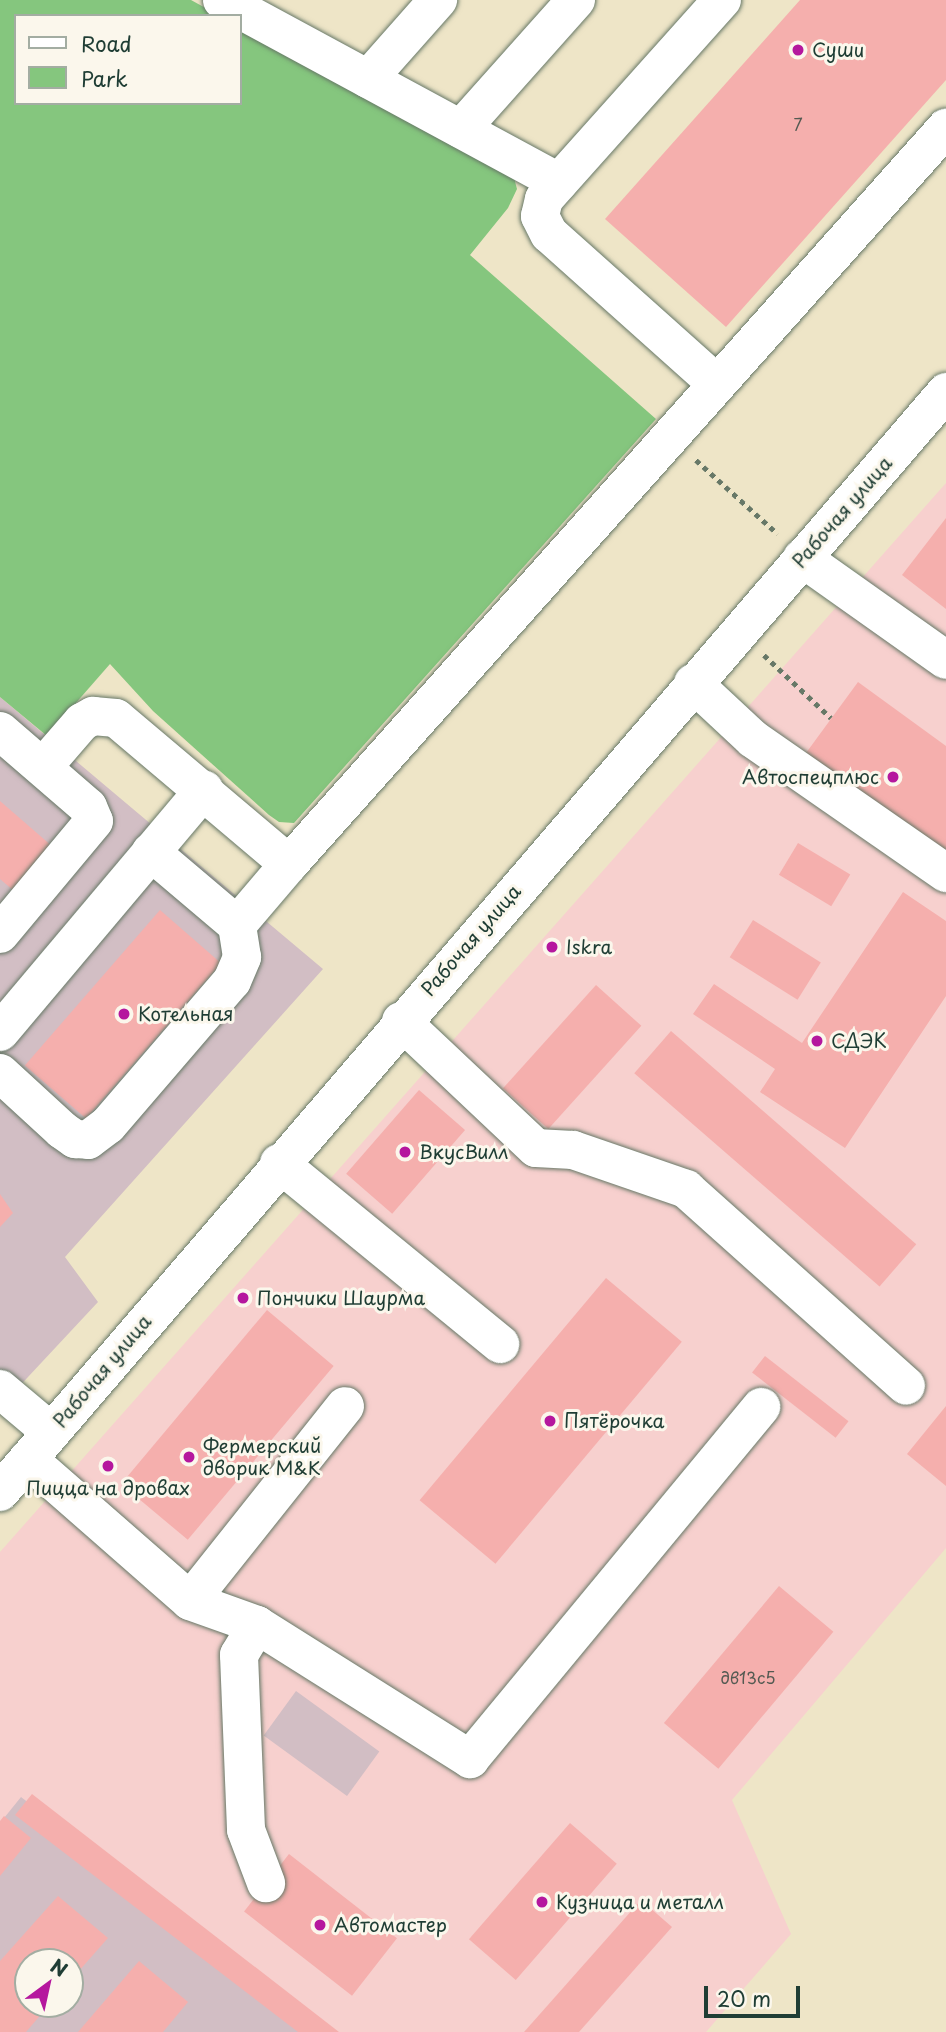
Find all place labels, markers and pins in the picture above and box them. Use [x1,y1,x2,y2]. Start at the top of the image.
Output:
place label: Суши [812,39,864,61]
marker: Суши [790,42,806,58]
place label: Автоспецплюс [742,766,879,788]
marker: Автоспецплюс [885,769,901,785]
place label: Iskra [566,936,612,958]
marker: Iskra [544,939,560,955]
place label: Котельная [138,1003,234,1025]
marker: Котельная [116,1006,132,1022]
place label: СДЭК [831,1030,887,1052]
marker: СДЭК [809,1033,825,1049]
place label: ВкусВилл [419,1141,508,1163]
marker: ВкусВилл [397,1144,413,1160]
place label: Пончики Шаурма [257,1287,426,1309]
marker: Пончики Шаурма [235,1290,251,1306]
place label: Пятёрочка [564,1410,665,1432]
marker: Пятёрочка [542,1413,558,1429]
place label: Фермерский дворик М&K [203,1435,321,1479]
marker: Фермерский дворик М&K [181,1449,197,1465]
marker: Пицца на дровах [100,1458,116,1474]
place label: Пицца на дровах [25,1477,191,1499]
place label: Кузница и металл [556,1891,725,1913]
marker: Кузница и металл [534,1894,550,1910]
place label: Автомастер [334,1914,447,1936]
marker: Автомастер [312,1917,328,1933]

